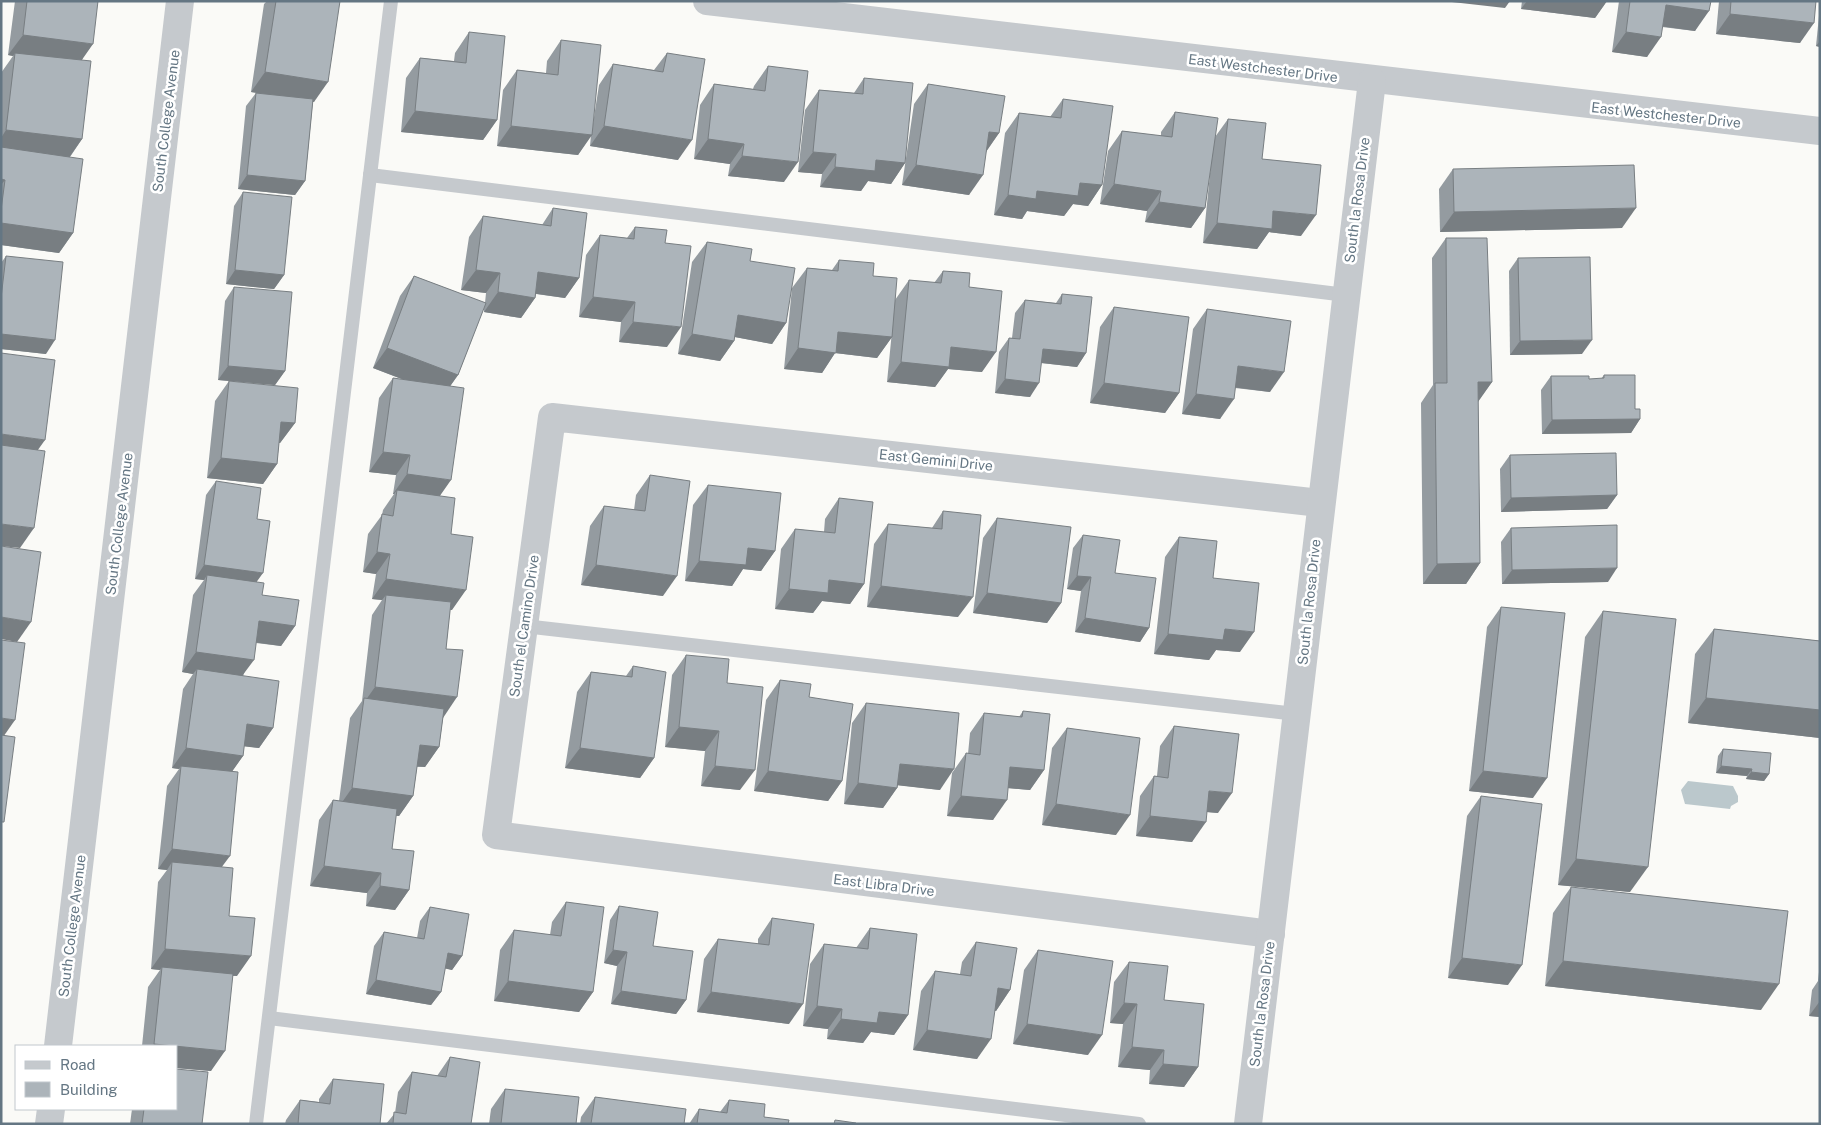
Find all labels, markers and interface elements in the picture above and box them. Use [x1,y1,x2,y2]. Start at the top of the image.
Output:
street label: South College Avenue [149,49,183,193]
street label: East Westchester Drive [1187,51,1339,85]
street label: East Westchester Drive [1590,99,1742,131]
street label: South la Rosa Drive [1341,136,1373,264]
street label: East Gemini Drive [878,446,994,474]
street label: South College Avenue [102,452,136,596]
street label: South la Rosa Drive [1294,538,1324,666]
street label: South el Camino Drive [506,554,542,698]
street label: South College Avenue [55,854,89,998]
street label: East Libra Drive [832,871,936,899]
street label: South la Rosa Drive [1246,940,1278,1068]
legend [15,1045,178,1110]
text: Road [60,1056,96,1073]
text: Building [60,1081,118,1098]

